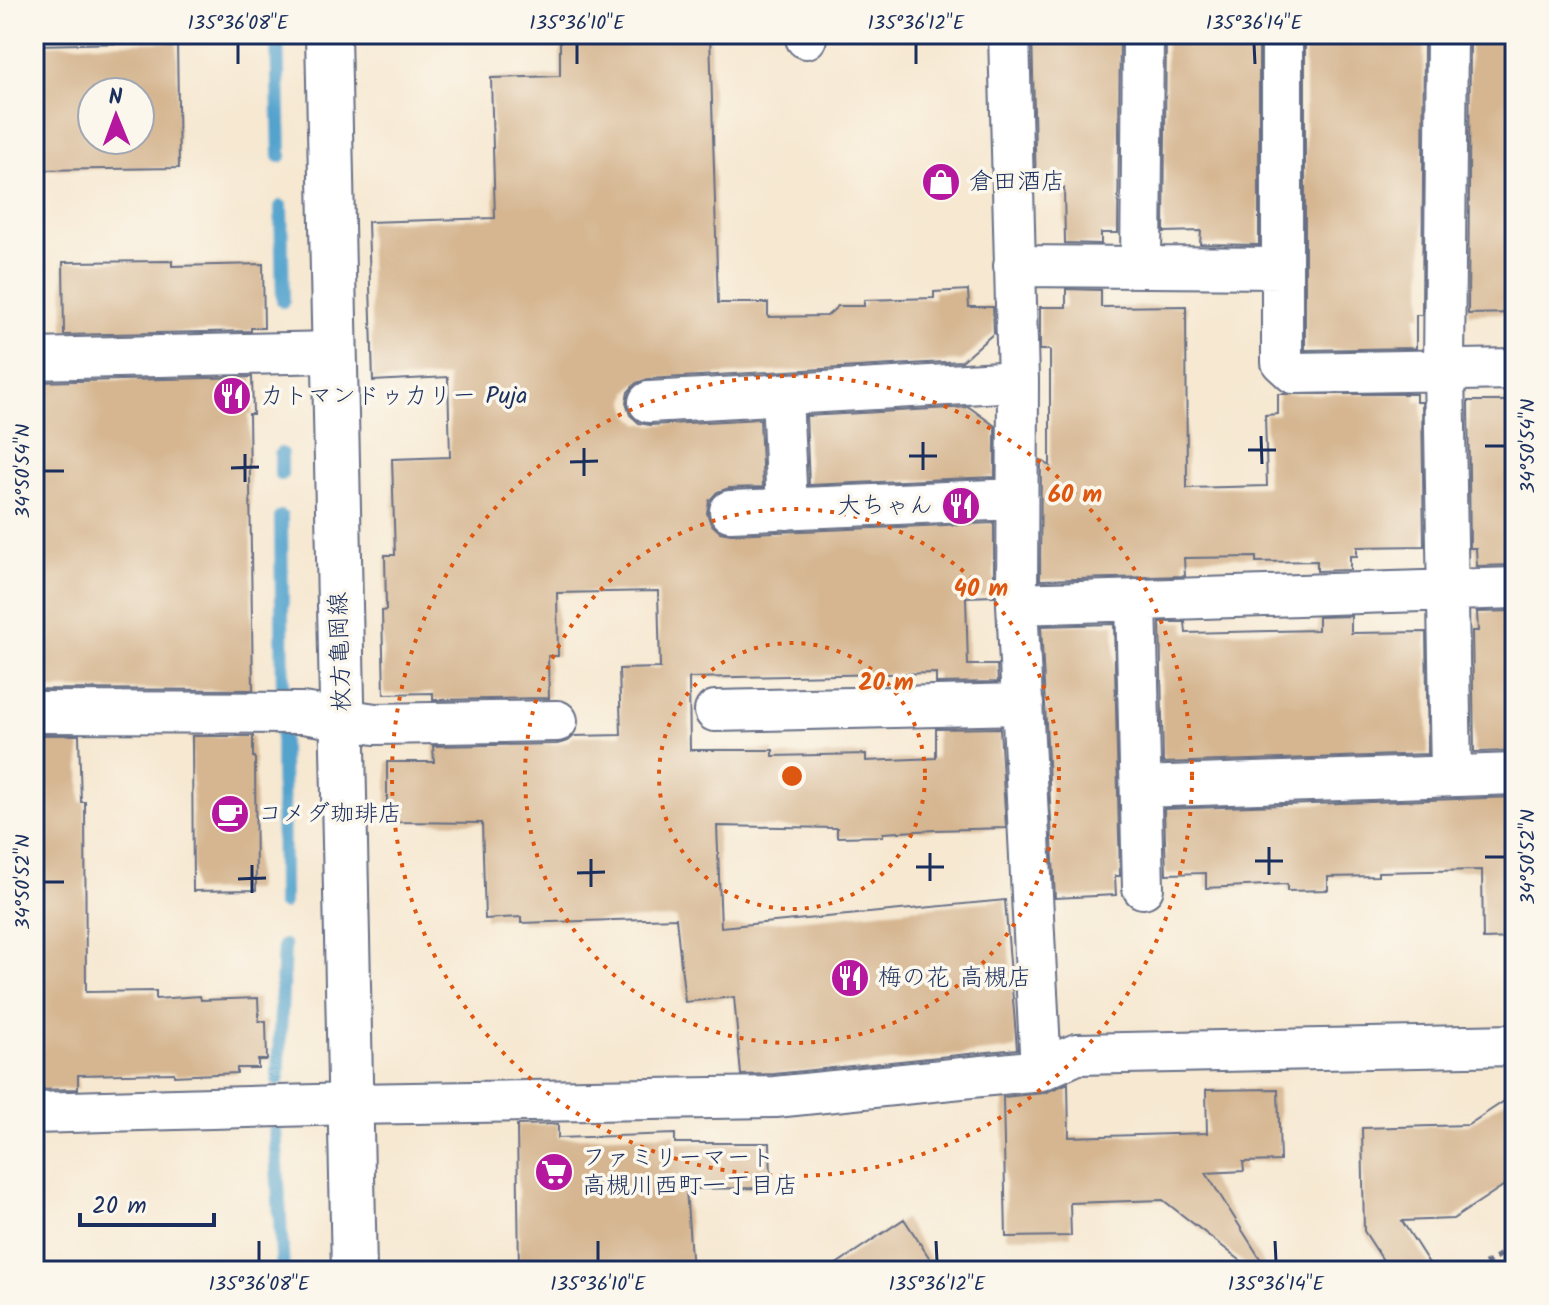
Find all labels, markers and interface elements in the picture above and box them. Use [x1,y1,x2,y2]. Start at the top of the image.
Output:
text: 135°36'08"E [187,8,290,40]
text: 135°36'10"E [529,8,626,40]
text: 135°36'12"E [868,8,966,40]
text: 135°36'14"E [1206,8,1303,40]
north arrow [76,76,156,156]
text: N [108,81,123,116]
shop icon: 倉田酒店 [920,161,962,203]
place label: 倉田酒店 [969,163,1065,202]
restaurant icon: カトマンドゥカリー Puja [211,375,253,417]
place label: カトマンドゥカリー Puja [260,377,528,416]
text: 34°50'54"N [1513,399,1545,493]
text: 34°50'54"N [8,424,40,518]
text: 60 m [1048,476,1102,515]
restaurant icon: 大ちゃん [940,485,982,527]
place label: 大ちゃん [837,487,933,526]
text: 40 m [954,570,1008,609]
street label: 枚方亀岡線 [319,591,363,713]
text: 20 m [858,664,914,703]
centre of rings [778,762,806,790]
cafe icon: コメダ珈琲店 [209,793,251,835]
place label: コメダ珈琲店 [258,795,402,834]
text: 34°50'52"N [1513,809,1545,905]
text: 34°50'52"N [8,834,40,930]
restaurant icon: 梅の花 高槻店 [829,957,871,999]
place label: 梅の花 高槻店 [878,959,1032,998]
place label: ファミリーマート 高槻川西町一丁目店 [582,1139,798,1206]
supermarket icon: ファミリーマート 高槻川西町一丁目店 [533,1151,575,1193]
scale bar [80,1177,214,1227]
text: 20 m [92,1187,147,1226]
text: 135°36'08"E [208,1269,311,1301]
text: 135°36'10"E [550,1269,647,1301]
text: 135°36'12"E [889,1269,987,1301]
text: 135°36'14"E [1228,1269,1325,1301]

